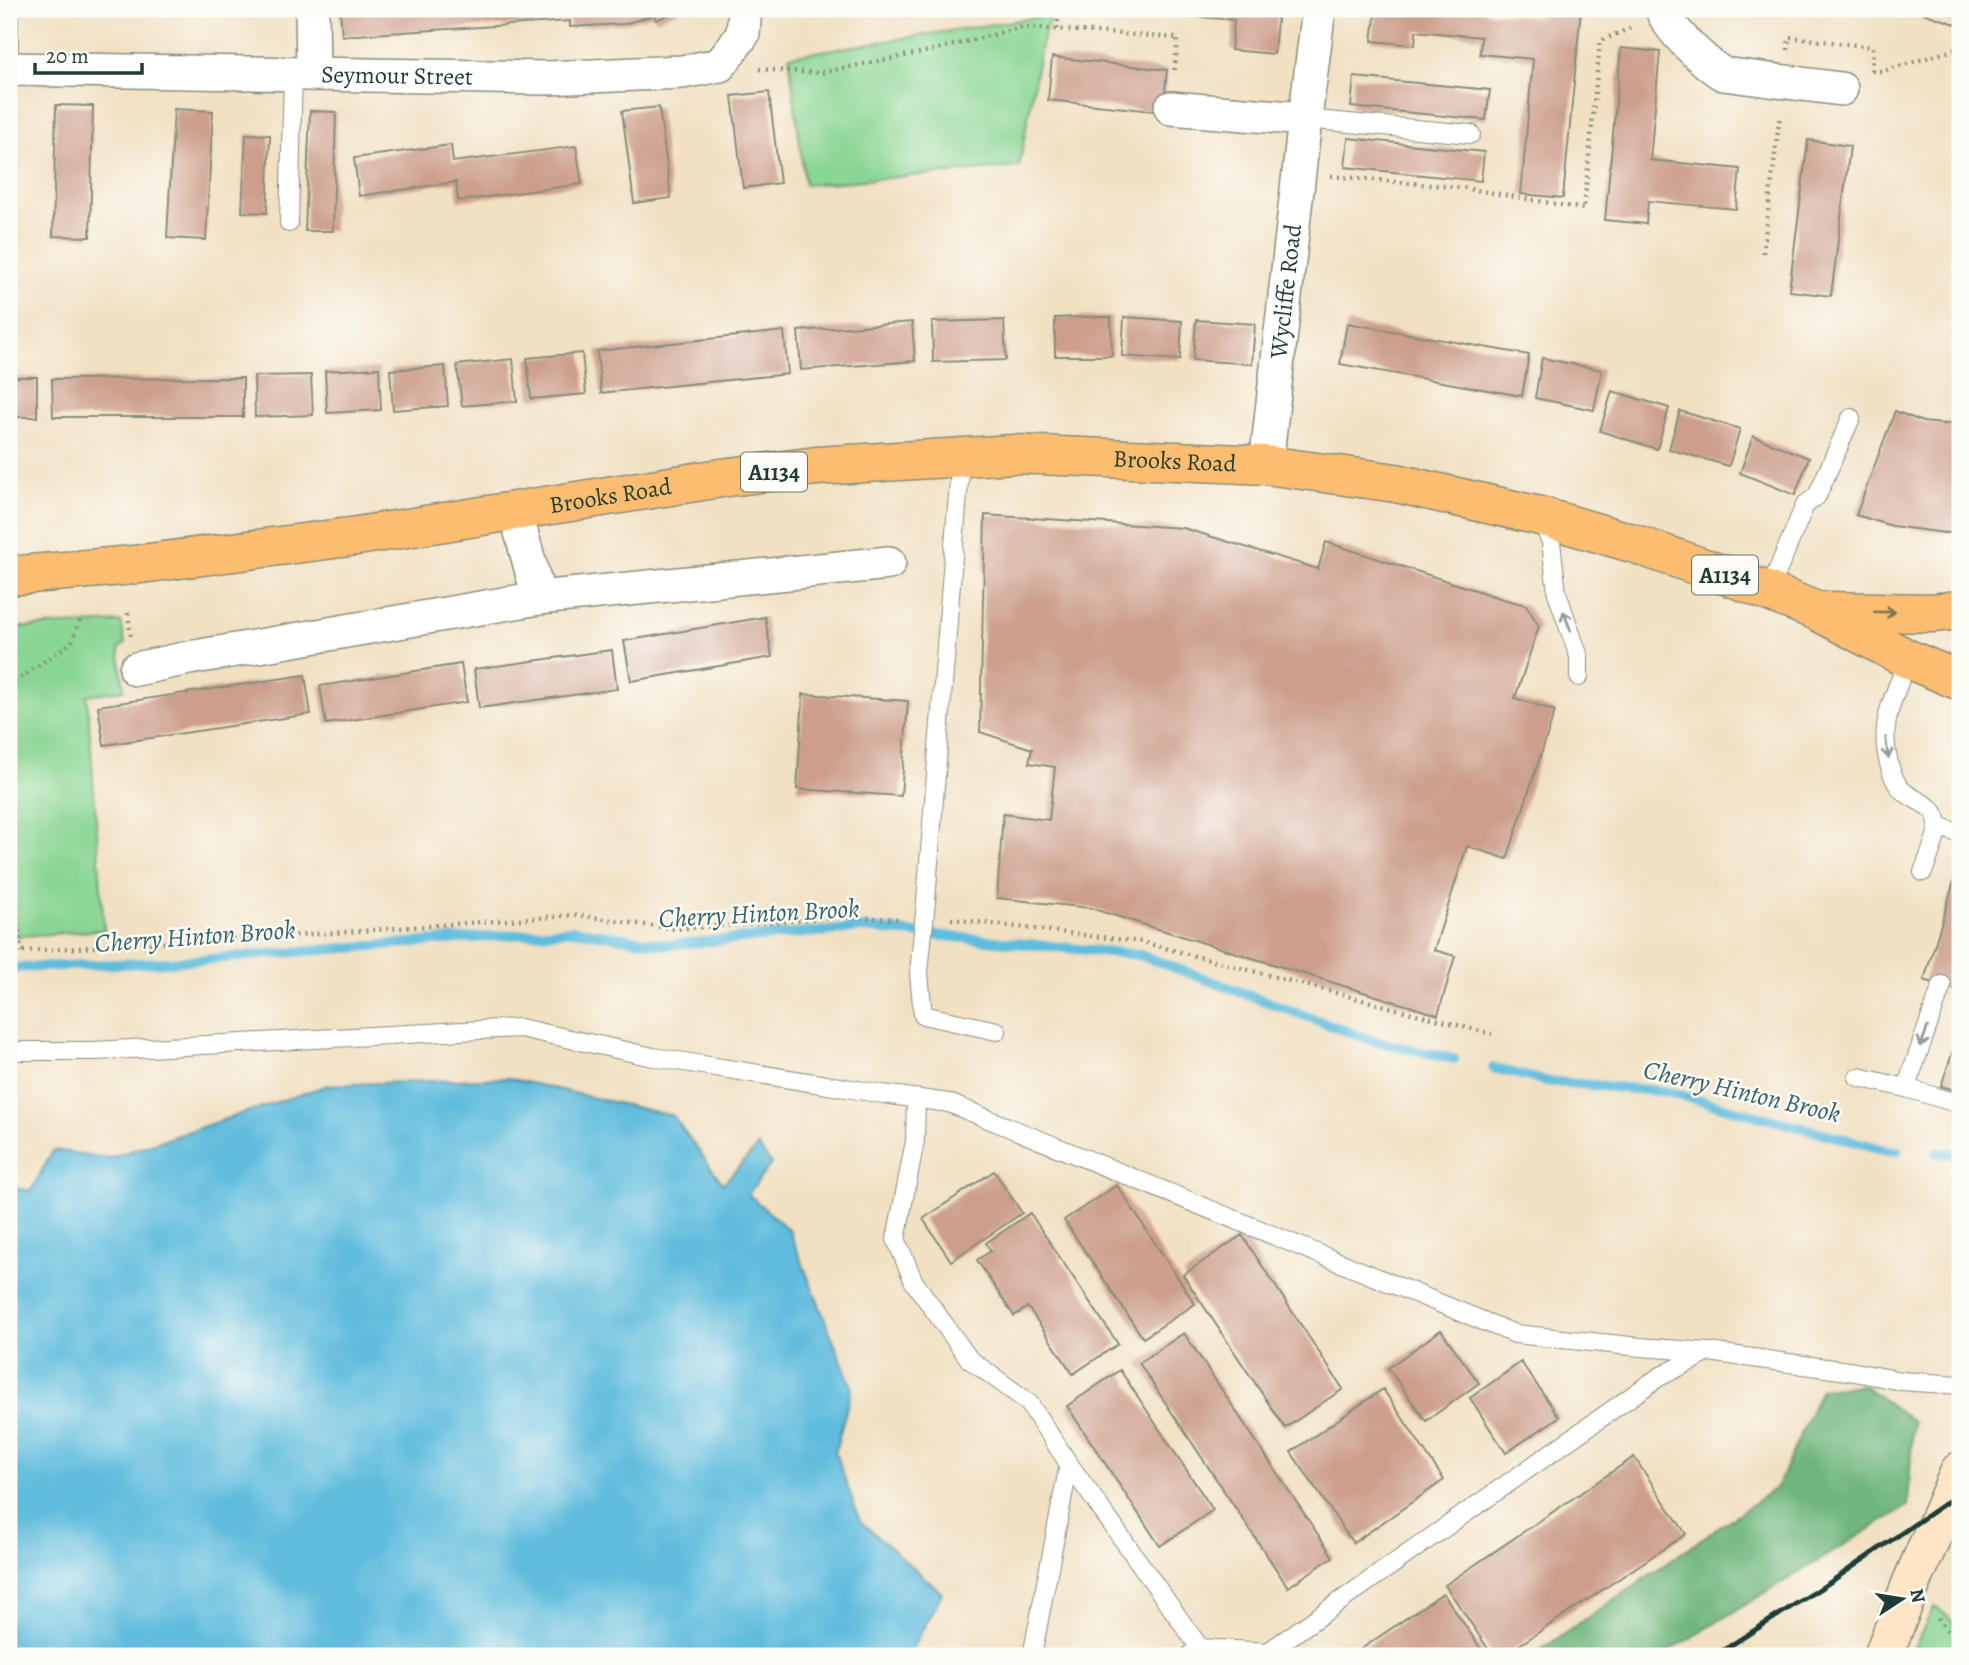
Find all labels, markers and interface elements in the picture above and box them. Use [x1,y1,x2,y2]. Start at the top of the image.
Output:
scale bar [35,32,142,76]
text: 20 m [46,42,89,70]
street label: Seymour Street [321,58,473,93]
street label: Wycliffe Road [1262,222,1309,361]
street label: Brooks Road [1112,442,1237,480]
road number: A1134 [741,452,807,492]
street label: Brooks Road [547,470,674,521]
road number: A1134 [1692,555,1758,594]
one-way arrow [1873,605,1896,619]
one-way arrow [1559,611,1572,633]
one-way arrow [1880,736,1893,759]
water label: Cherry Hinton Brook [658,891,860,936]
water label: Cherry Hinton Brook [93,912,297,961]
one-way arrow [1917,1025,1929,1047]
water label: Cherry Hinton Brook [1640,1052,1844,1131]
north arrow [1868,1564,1938,1634]
text: N [1903,1586,1932,1605]

